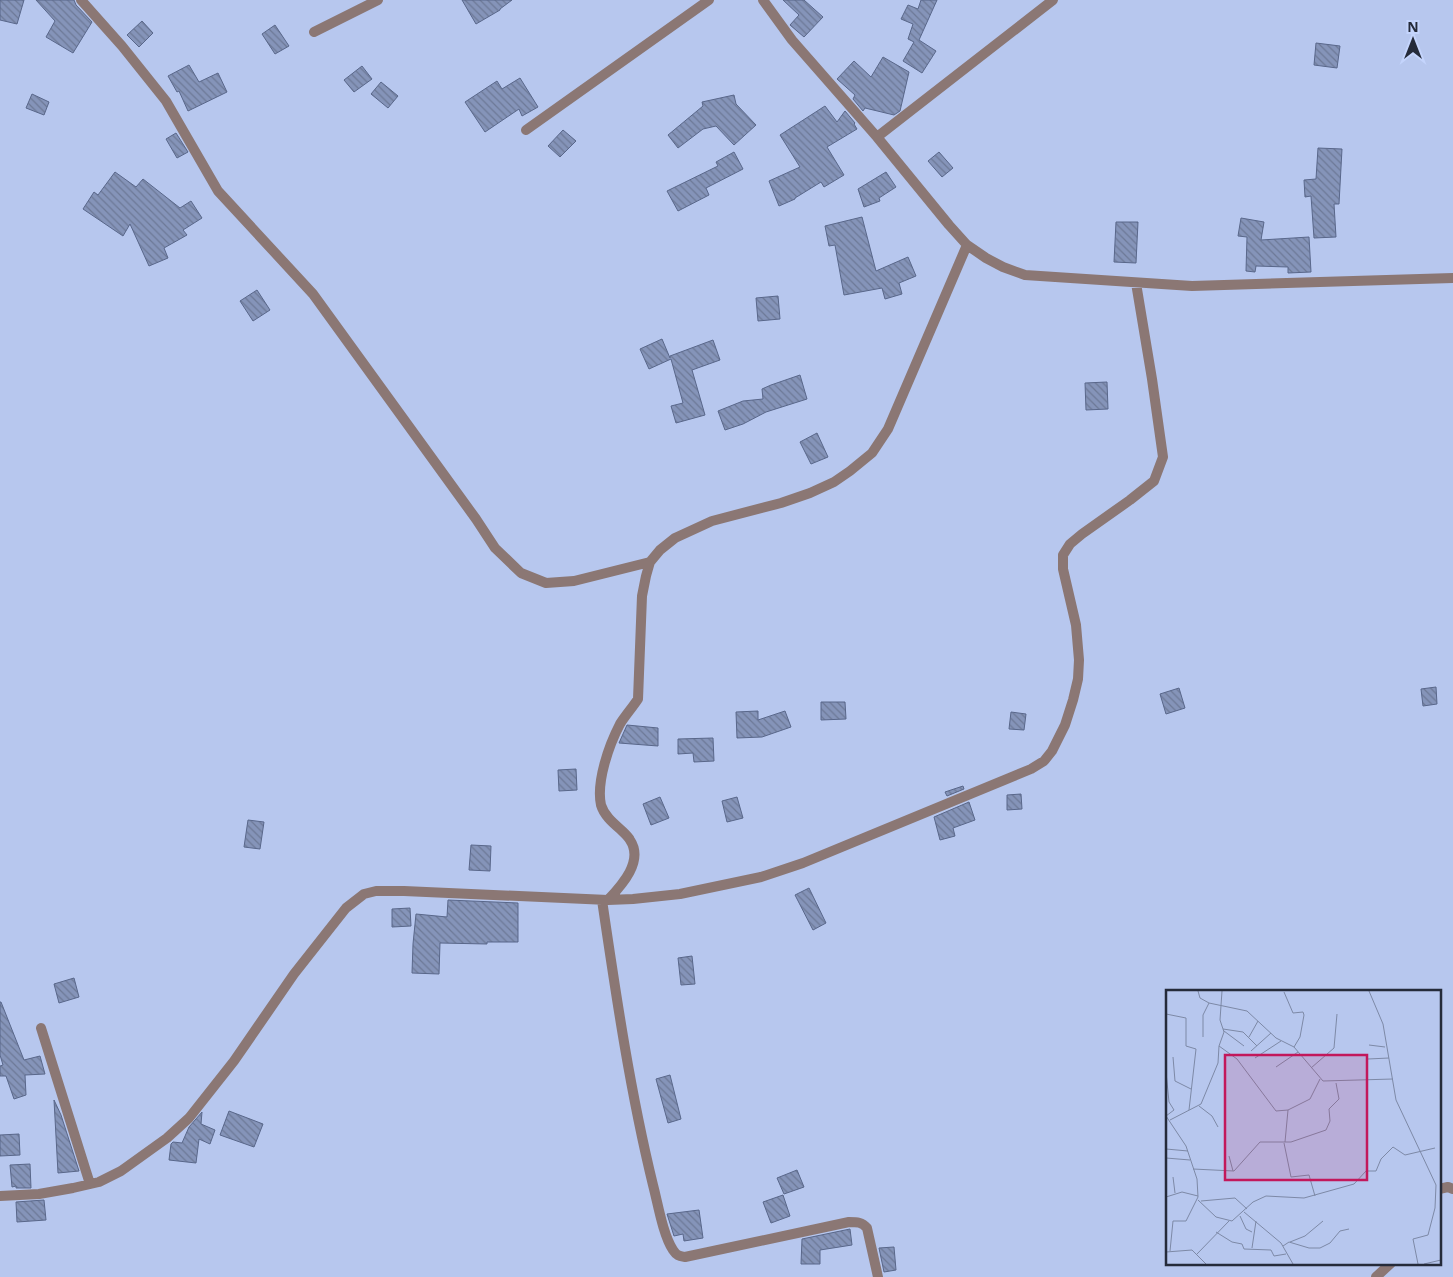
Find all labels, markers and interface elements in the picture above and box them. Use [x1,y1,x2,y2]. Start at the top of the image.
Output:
north arrow [1388,15,1438,65]
text: N [1407,17,1419,36]
inset map [1166,990,1440,1264]

